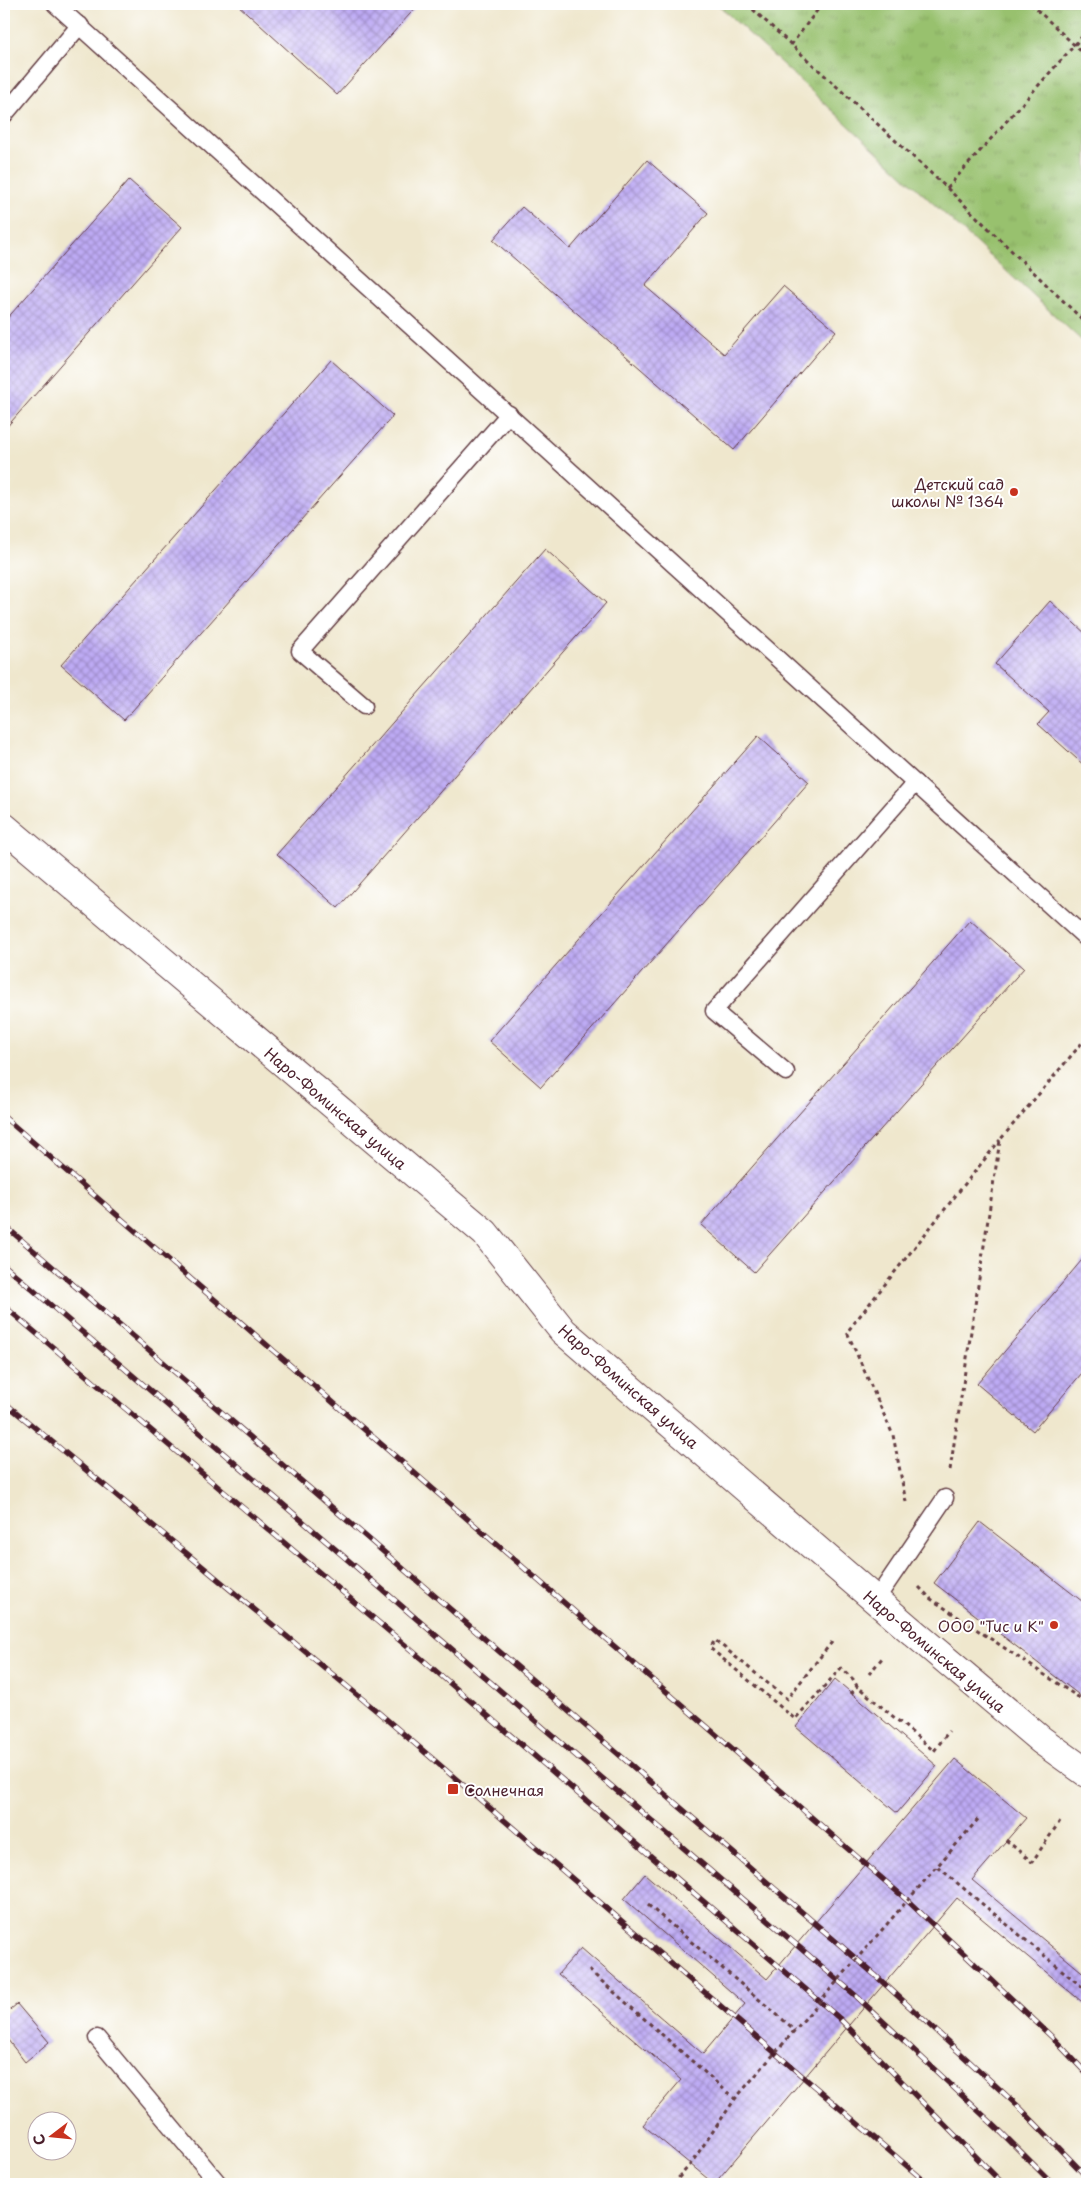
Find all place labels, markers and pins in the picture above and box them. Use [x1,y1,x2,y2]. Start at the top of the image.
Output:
place label: Детский сад школы № 1364 [891,472,1004,512]
marker: Детский сад школы № 1364 [1008,486,1020,498]
place label: ООО "Тис и К" [938,1614,1044,1637]
marker: ООО "Тис и К" [1048,1619,1060,1631]
place label: Солнечная [464,1778,544,1801]
marker: Солнечная [446,1782,460,1796]

